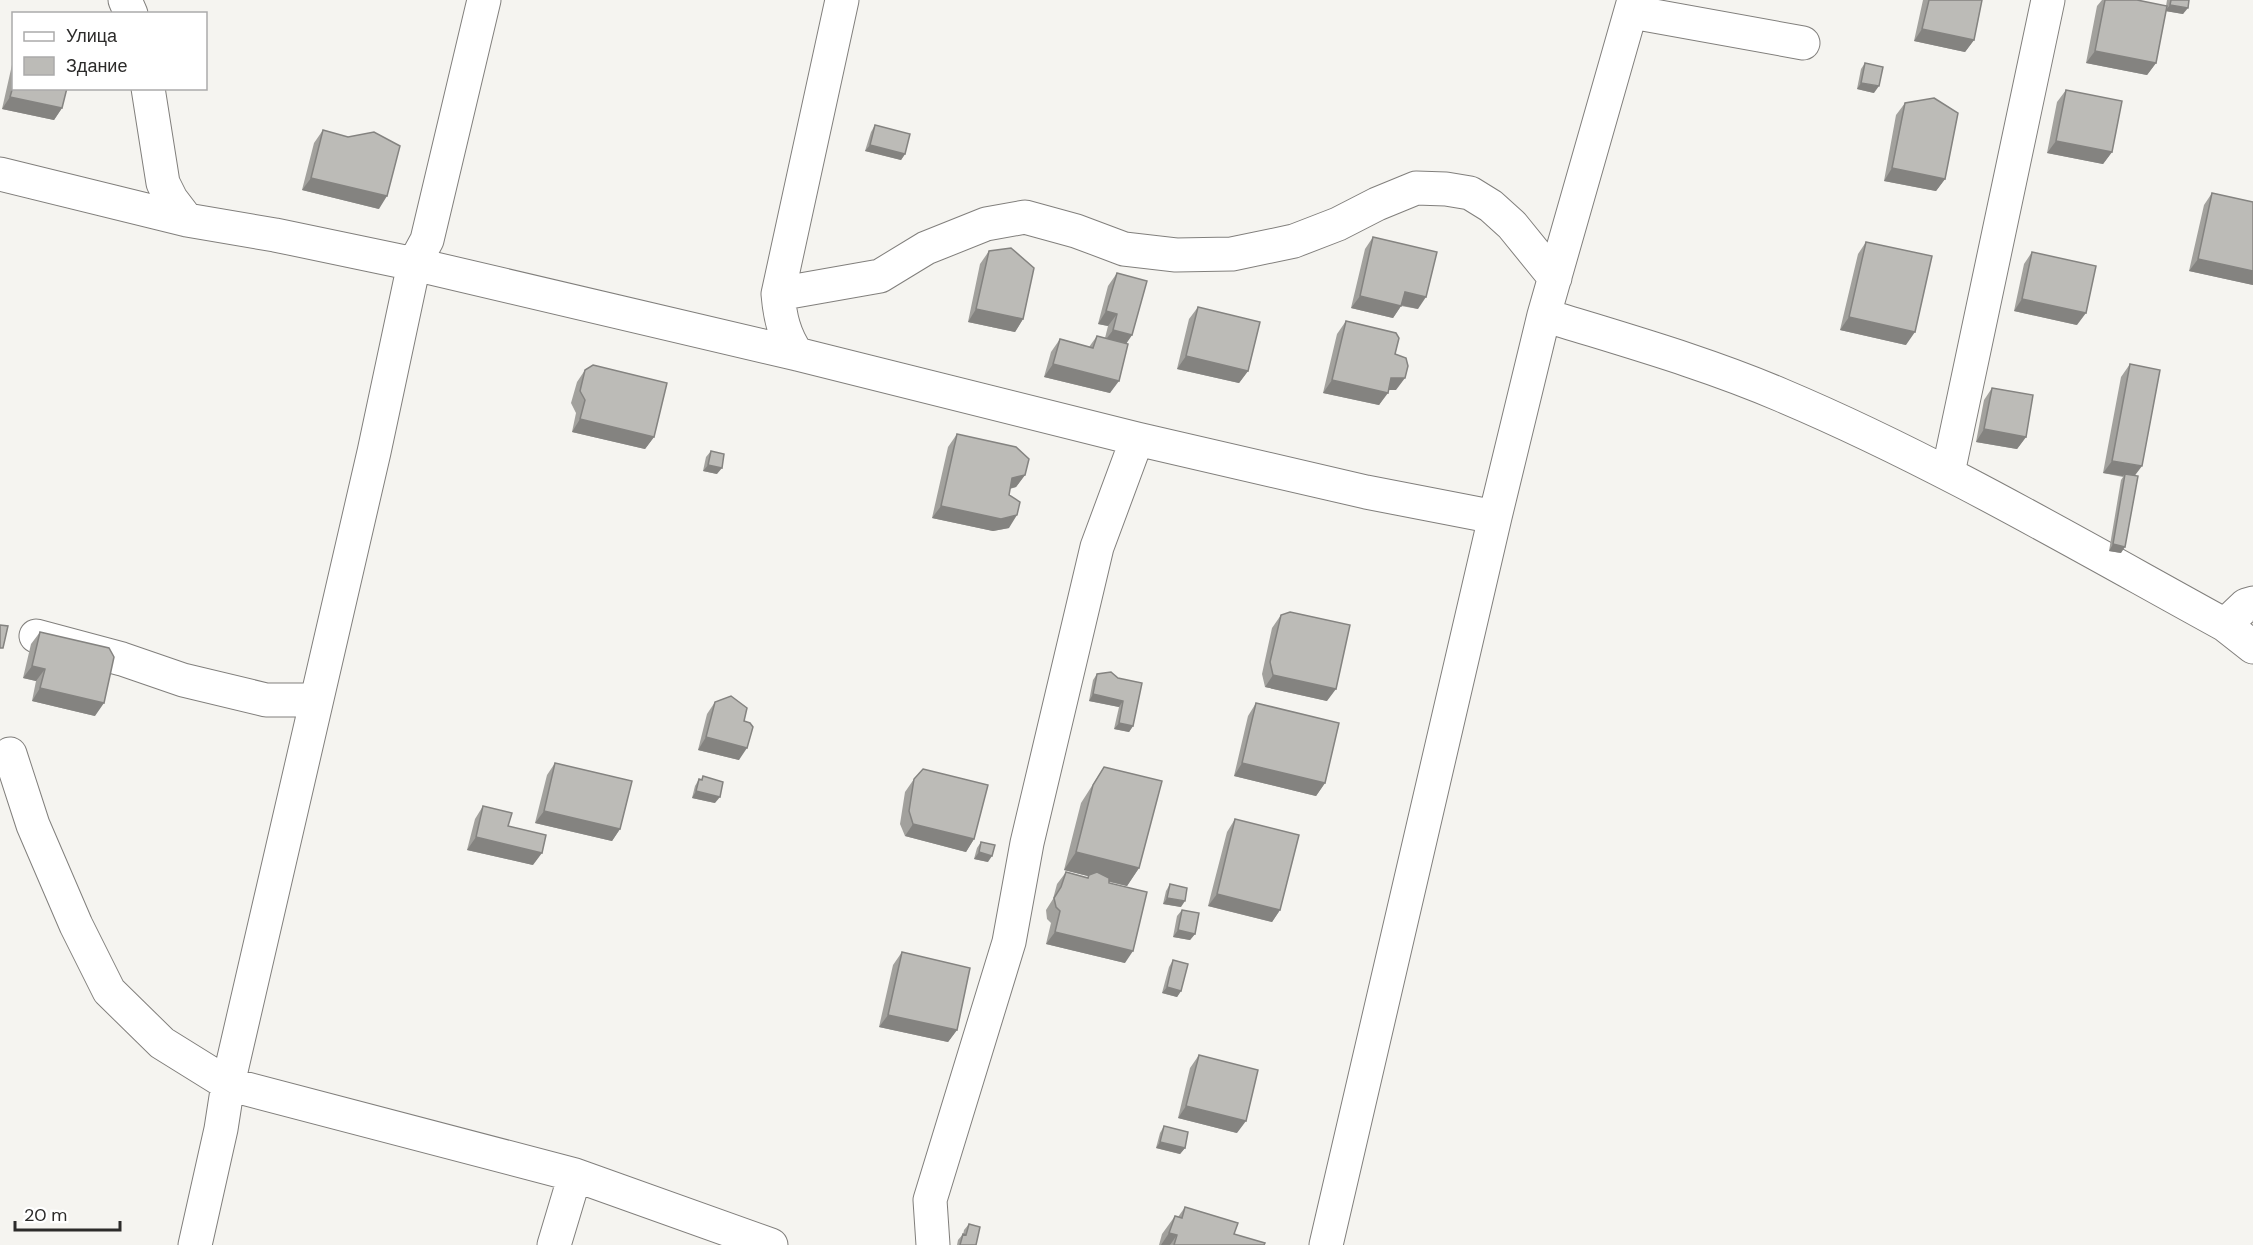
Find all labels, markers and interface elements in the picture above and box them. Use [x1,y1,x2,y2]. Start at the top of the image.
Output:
legend [12,12,207,90]
text: Улица [66,24,118,48]
text: Здание [66,54,127,78]
scale bar [15,1194,120,1232]
text: 20 m [24,1203,67,1227]

